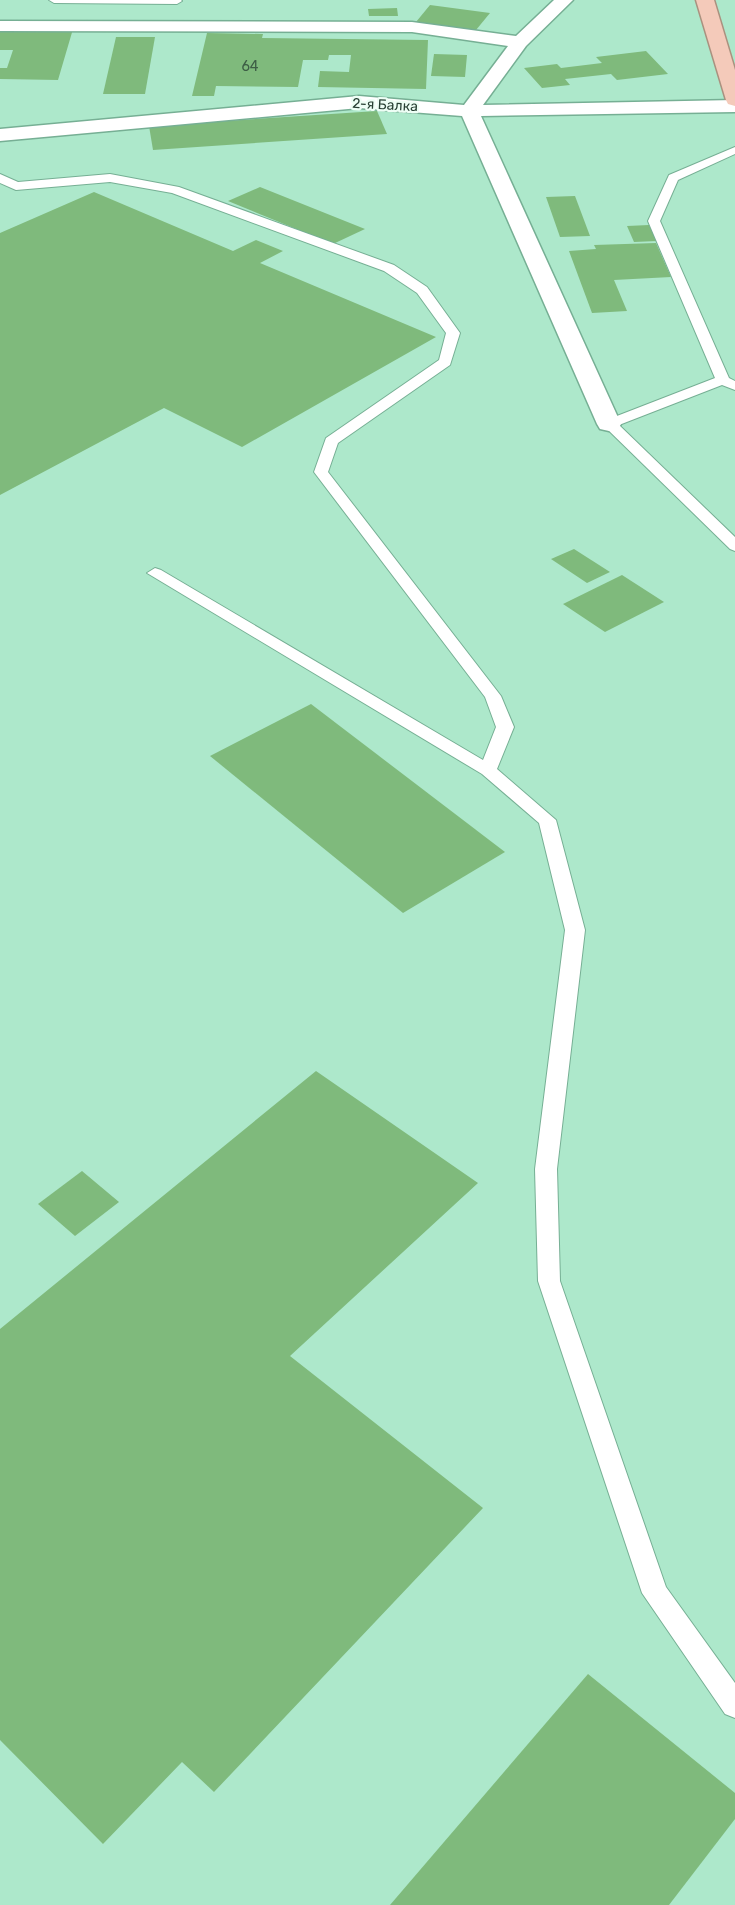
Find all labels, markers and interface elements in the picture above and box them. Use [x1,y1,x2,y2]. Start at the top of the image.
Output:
house number: 64 [241,58,259,75]
street label: 2-я Балка [352,95,418,115]

